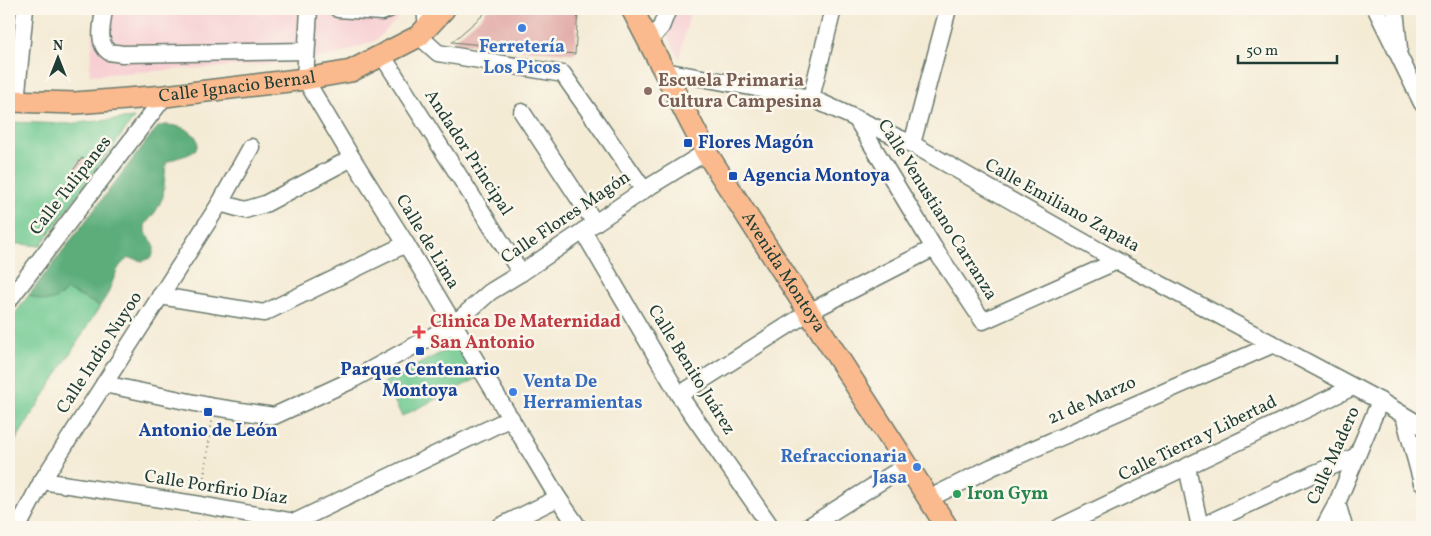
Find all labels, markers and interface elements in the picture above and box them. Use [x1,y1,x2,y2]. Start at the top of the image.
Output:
marker: Ferretería Los Picos [516,22,528,34]
north arrow [32,32,82,82]
scale bar [1238,32,1337,64]
place label: Ferretería Los Picos [479,35,565,81]
text: N [53,37,63,56]
text: 50 m [1246,41,1278,62]
street label: Calle Ignacio Bernal [158,65,318,109]
place label: Escuela Primaria Cultura Campesina [658,69,822,115]
street label: Andador Principal [418,85,518,221]
marker: Escuela Primaria Cultura Campesina [642,85,654,97]
street label: Calle Venustiano Carranza [871,115,1003,305]
street label: Calle Tulipanes [24,131,118,241]
place label: Flores Magón [698,131,814,156]
marker: Flores Magón [682,137,694,149]
street label: Calle Emiliano Zapata [980,153,1144,259]
place label: Agencia Montoya [743,164,890,189]
street label: Calle Flores Magón [496,165,636,271]
marker: Agencia Montoya [727,170,739,182]
street label: Calle de Lima [389,190,465,294]
street label: Avenida Montoya [735,207,832,338]
street label: Calle Indio Nuyoo [51,287,149,419]
street label: Calle Benito Juárez [641,300,741,440]
place label: Clinica De Maternidad San Antonio [430,310,621,356]
marker: Clinica De Maternidad San Antonio [412,325,426,339]
marker: Parque Centenario Montoya [414,345,426,357]
place label: Parque Centenario Montoya [340,358,500,404]
place label: Venta De Herramientas [523,370,642,416]
street label: 21 de Marzo [1044,370,1140,432]
marker: Venta De Herramientas [507,386,519,398]
street label: Calle Tierra y Libertad [1115,390,1281,488]
street label: Calle Madero [1301,403,1367,509]
marker: Antonio de León [202,406,214,418]
place label: Antonio de León [139,419,278,444]
place label: Refraccionaria Jasa [781,445,907,491]
marker: Refraccionaria Jasa [911,461,923,473]
street label: Calle Porfirio Díaz [143,464,289,512]
place label: Iron Gym [967,482,1048,507]
marker: Iron Gym [951,488,963,500]

